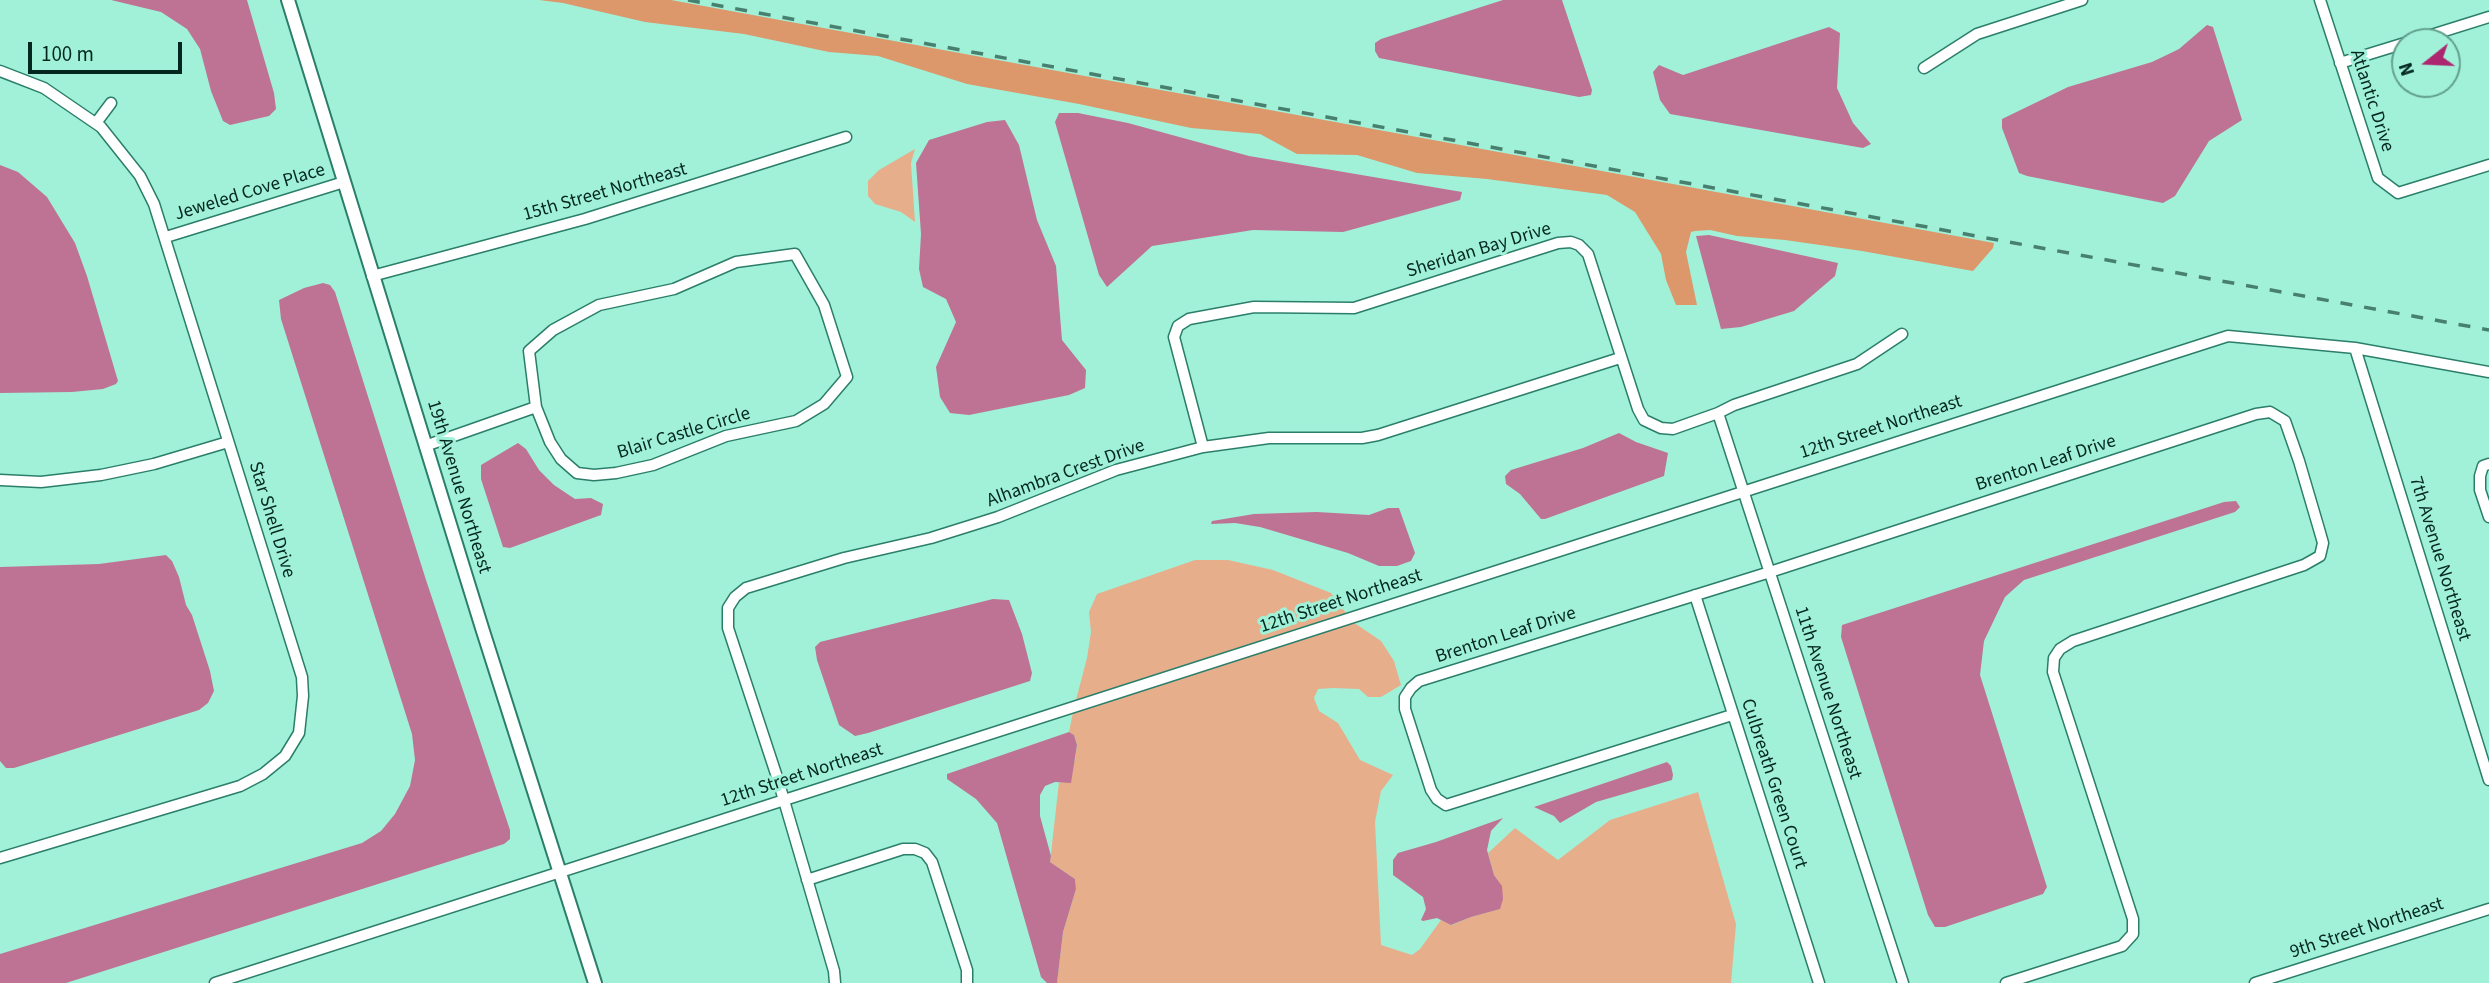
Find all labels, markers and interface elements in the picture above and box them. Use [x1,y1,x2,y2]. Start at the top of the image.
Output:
scale bar [32,28,186,72]
north arrow [2391,28,2461,98]
text: 100 m [41,39,94,69]
street label: Atlantic Drive [2344,47,2398,155]
text: N [2393,59,2422,79]
street label: Jeweled Cove Place [172,159,328,227]
street label: 15th Street Northeast [520,159,690,227]
street label: Sheridan Bay Drive [1404,218,1554,284]
street label: 12th Street Northeast [1797,391,1965,465]
street label: 19th Avenue Northeast [421,397,495,577]
street label: Blair Castle Circle [615,403,753,465]
street label: Brenton Leaf Drive [1973,431,2119,497]
street label: Alhambra Crest Drive [984,435,1148,513]
street label: Star Shell Drive [243,459,299,581]
street label: 7th Avenue Northeast [2403,474,2475,644]
street label: 12th Street Northeast [1257,565,1425,639]
street label: Brenton Leaf Drive [1433,603,1579,669]
street label: 11th Avenue Northeast [1788,604,1866,782]
street label: Culbreath Green Court [1735,696,1811,872]
street label: 12th Street Northeast [718,739,886,813]
street label: 9th Street Northeast [2287,893,2447,965]

